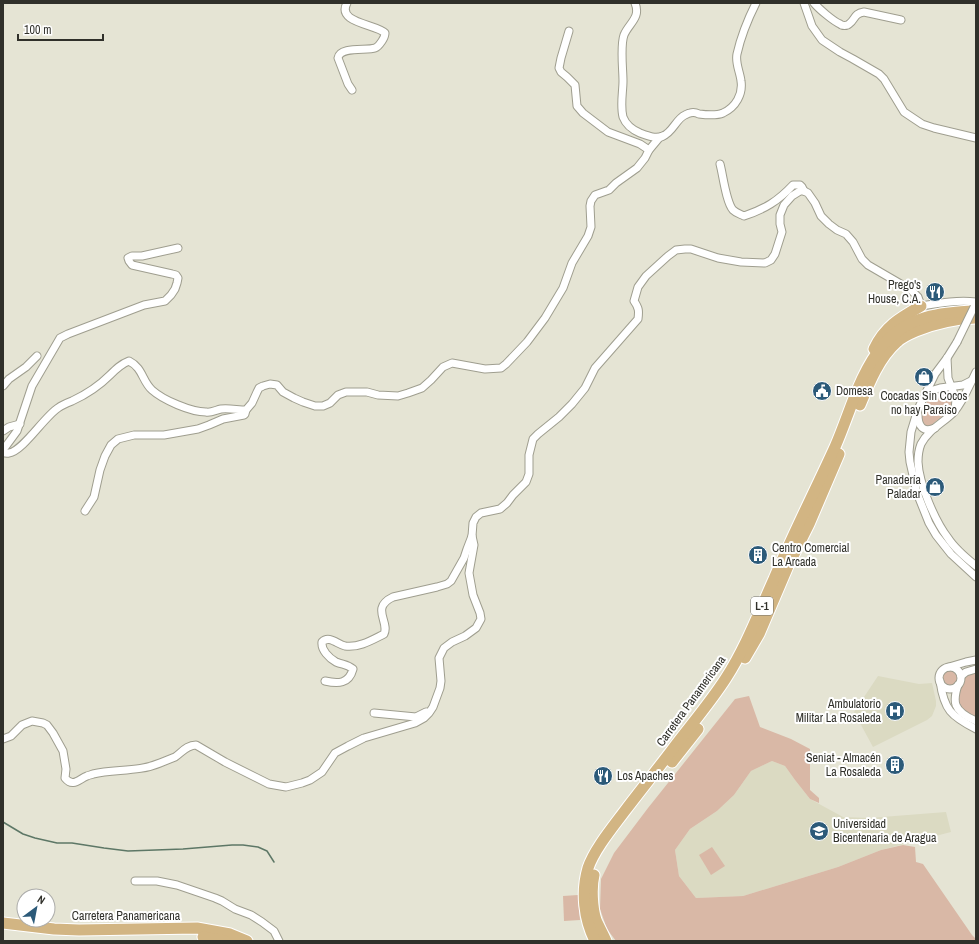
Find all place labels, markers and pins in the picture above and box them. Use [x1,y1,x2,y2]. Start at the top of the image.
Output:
place label: Prego's House, C.A. [868,277,921,307]
restaurant icon: Prego's House, C.A. [924,281,946,303]
shop icon: Cocadas Sin Cocos no hay Paraíso [913,366,935,388]
public building icon: Domesa [811,380,833,402]
place label: Domesa [836,383,873,399]
place label: Cocadas Sin Cocos no hay Paraíso [881,388,968,418]
place label: Panadería Paladar [876,472,922,502]
shop icon: Panadería Paladar [924,476,946,498]
place label: Centro Comercial La Arcada [772,540,849,570]
building icon: Centro Comercial La Arcada [747,544,769,566]
place label: Ambulatorio Militar La Rosaleda [796,696,882,726]
hospital icon: Ambulatorio Militar La Rosaleda [884,700,906,722]
place label: Seniat - Almacén La Rosaleda [806,750,882,780]
building icon: Seniat - Almacén La Rosaleda [884,754,906,776]
restaurant icon: Los Apaches [592,765,614,787]
place label: Los Apaches [617,768,673,784]
place label: Universidad Bicentenaria de Aragua [833,816,937,846]
school or university icon: Universidad Bicentenaria de Aragua [808,820,830,842]

